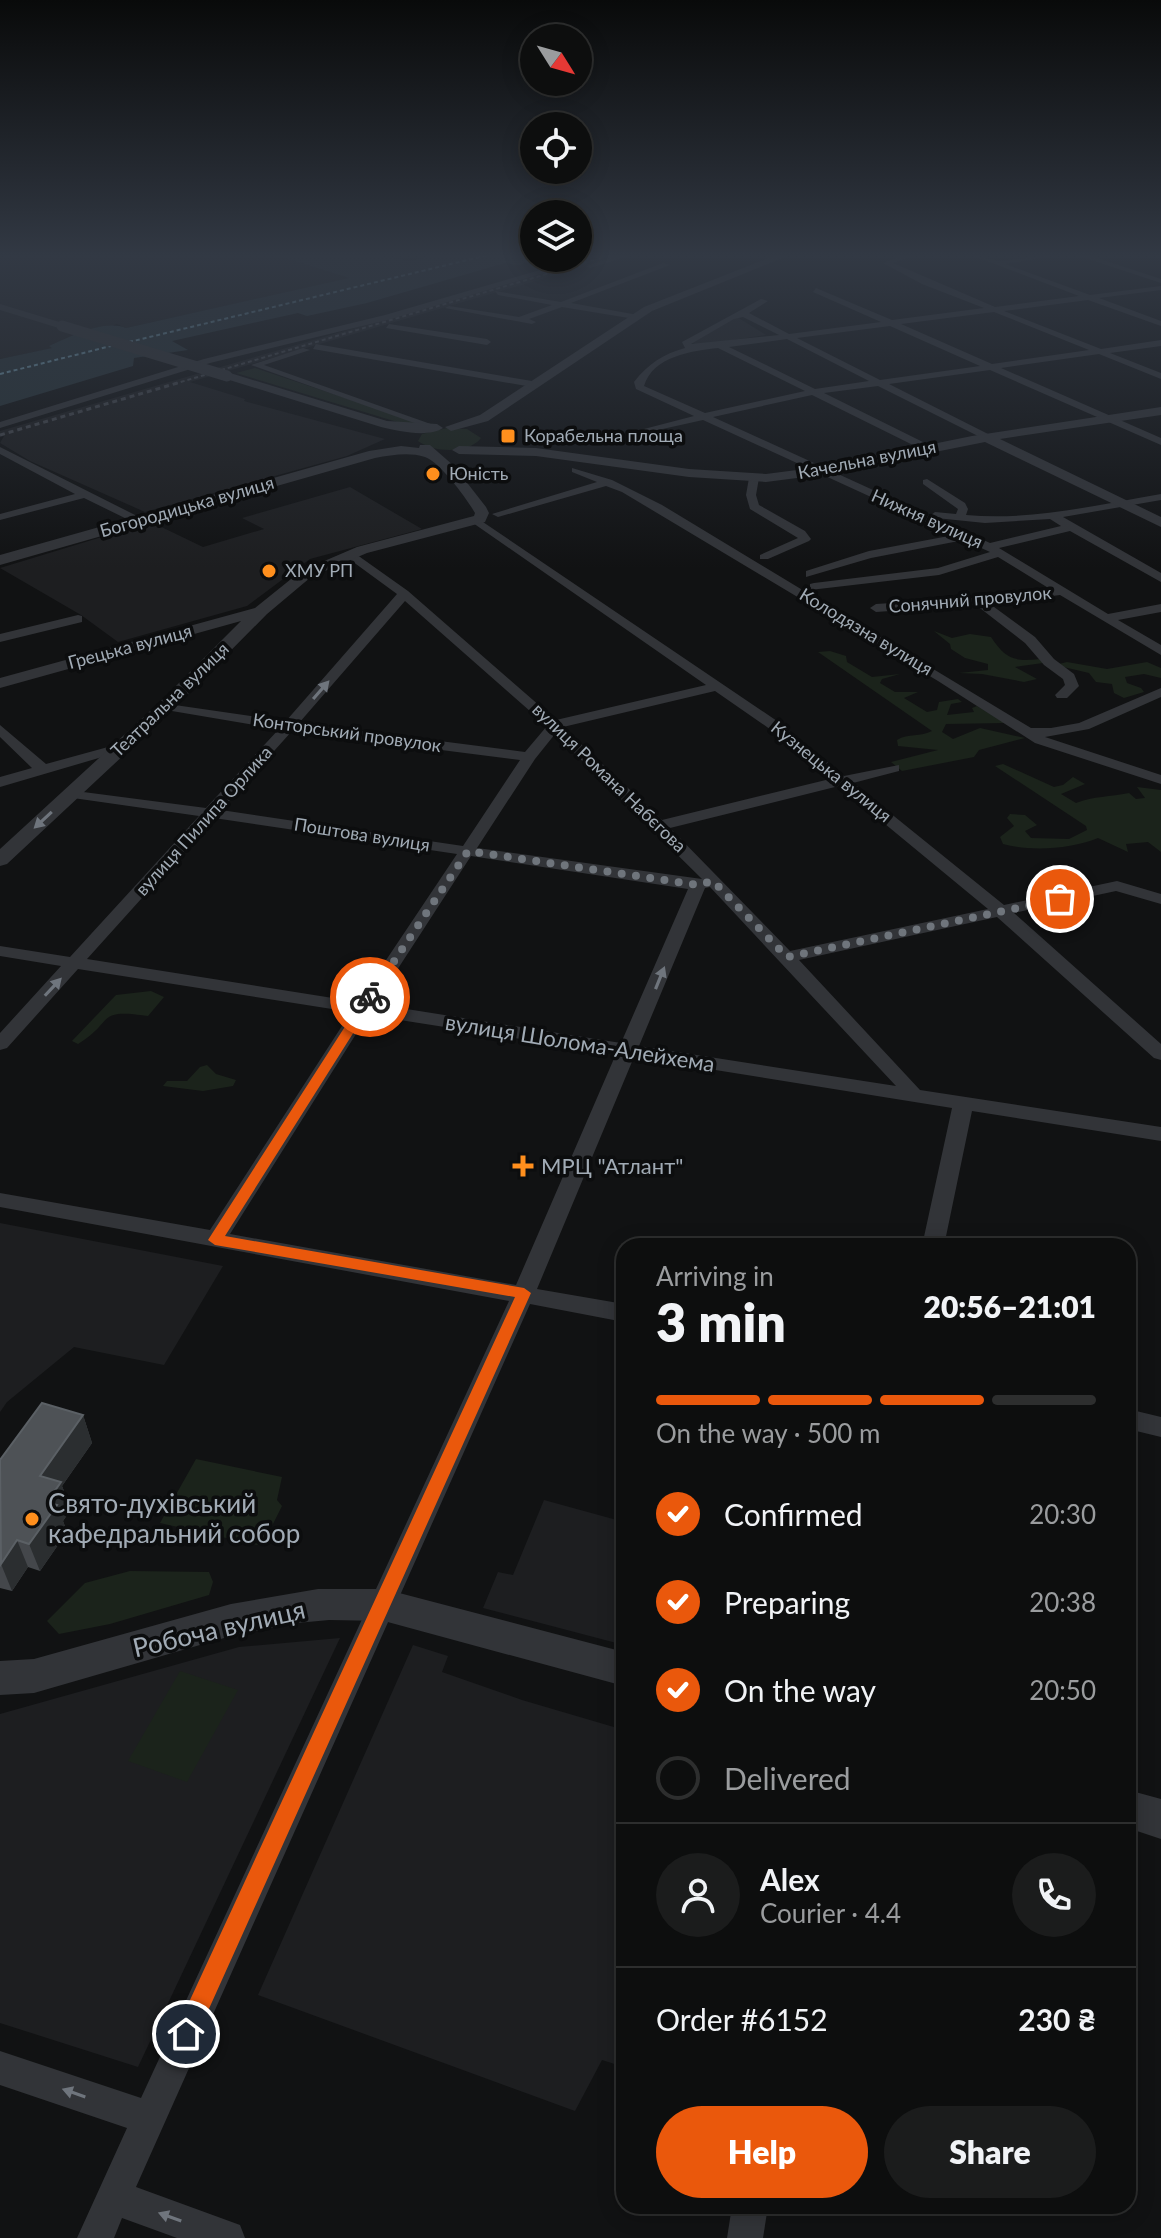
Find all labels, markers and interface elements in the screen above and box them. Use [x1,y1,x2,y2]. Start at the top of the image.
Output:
north arrow [520,24,592,96]
map controls [520,24,592,272]
button: locate [520,112,592,184]
button: layers [520,200,592,272]
place label: Корабельна площа [524,424,683,446]
marker: Корабельна площа [499,427,517,445]
street label: Качельна вулиця [796,435,938,483]
place label: Юність [449,462,509,484]
marker: Юність [424,465,442,483]
street label: Богородицька вулиця [97,471,276,541]
street label: Нижня вулиця [868,484,986,552]
place label: ХМУ РП [285,559,353,581]
marker: ХМУ РП [260,562,278,580]
street label: Сонячний провулок [888,581,1053,617]
street label: Колодязна вулиця [796,583,937,680]
street label: Грецька вулиця [65,619,194,673]
street label: Театральна вулиця [106,637,233,761]
one-way arrow [311,680,329,699]
street label: вулиця Романа Набєгова [528,698,691,856]
street label: Конторський провулок [251,708,444,756]
street label: Кузнецька вулиця [767,716,896,826]
street label: вулиця Пилипа Орлика [130,741,276,900]
one-way arrow [34,811,53,829]
street label: Поштова вулиця [293,812,432,856]
pin [1026,865,1094,933]
icon: bag [1038,877,1082,921]
courier [330,957,410,1037]
one-way arrow [653,966,666,990]
icon: bike [348,975,392,1019]
one-way arrow [44,978,62,997]
street label: вулиця Шолома-Алейхема [443,1008,717,1077]
place label: МРЦ "Атлант" [541,1152,683,1179]
marker: МРЦ "Атлант" [512,1155,534,1177]
text: Arriving in [656,1260,774,1292]
text: 20:56–21:01 [923,1288,1096,1324]
text: 3 min [656,1291,786,1353]
text: On the way · 500 m [656,1417,880,1449]
place label: Свято-духівський кафедральний собор [48,1487,300,1549]
icon: check [656,1492,700,1536]
text: Confirmed [724,1496,863,1532]
text: 20:30 [1029,1498,1096,1530]
marker: Свято-духівський кафедральний собор [23,1510,41,1528]
icon: check [656,1580,700,1624]
text: Preparing [724,1584,850,1620]
text: 20:38 [1029,1586,1096,1618]
street label: Робоча вулиця [129,1593,308,1663]
icon: check [656,1668,700,1712]
text: On the way [724,1672,876,1708]
text: 20:50 [1029,1674,1096,1706]
text: Delivered [724,1760,851,1796]
button: person [656,1853,740,1937]
button: phone [1012,1853,1096,1937]
text: Alex [760,1861,820,1897]
text: Courier · 4.4 [760,1897,901,1929]
pin [152,2000,220,2068]
text: Order #6152 [656,2001,828,2037]
text: 230 ₴ [1018,2001,1096,2037]
icon: home [164,2012,208,2056]
one-way arrow [61,2086,85,2098]
button: Help [656,2106,868,2198]
button: Share [884,2106,1096,2198]
one-way arrow [158,2210,182,2223]

